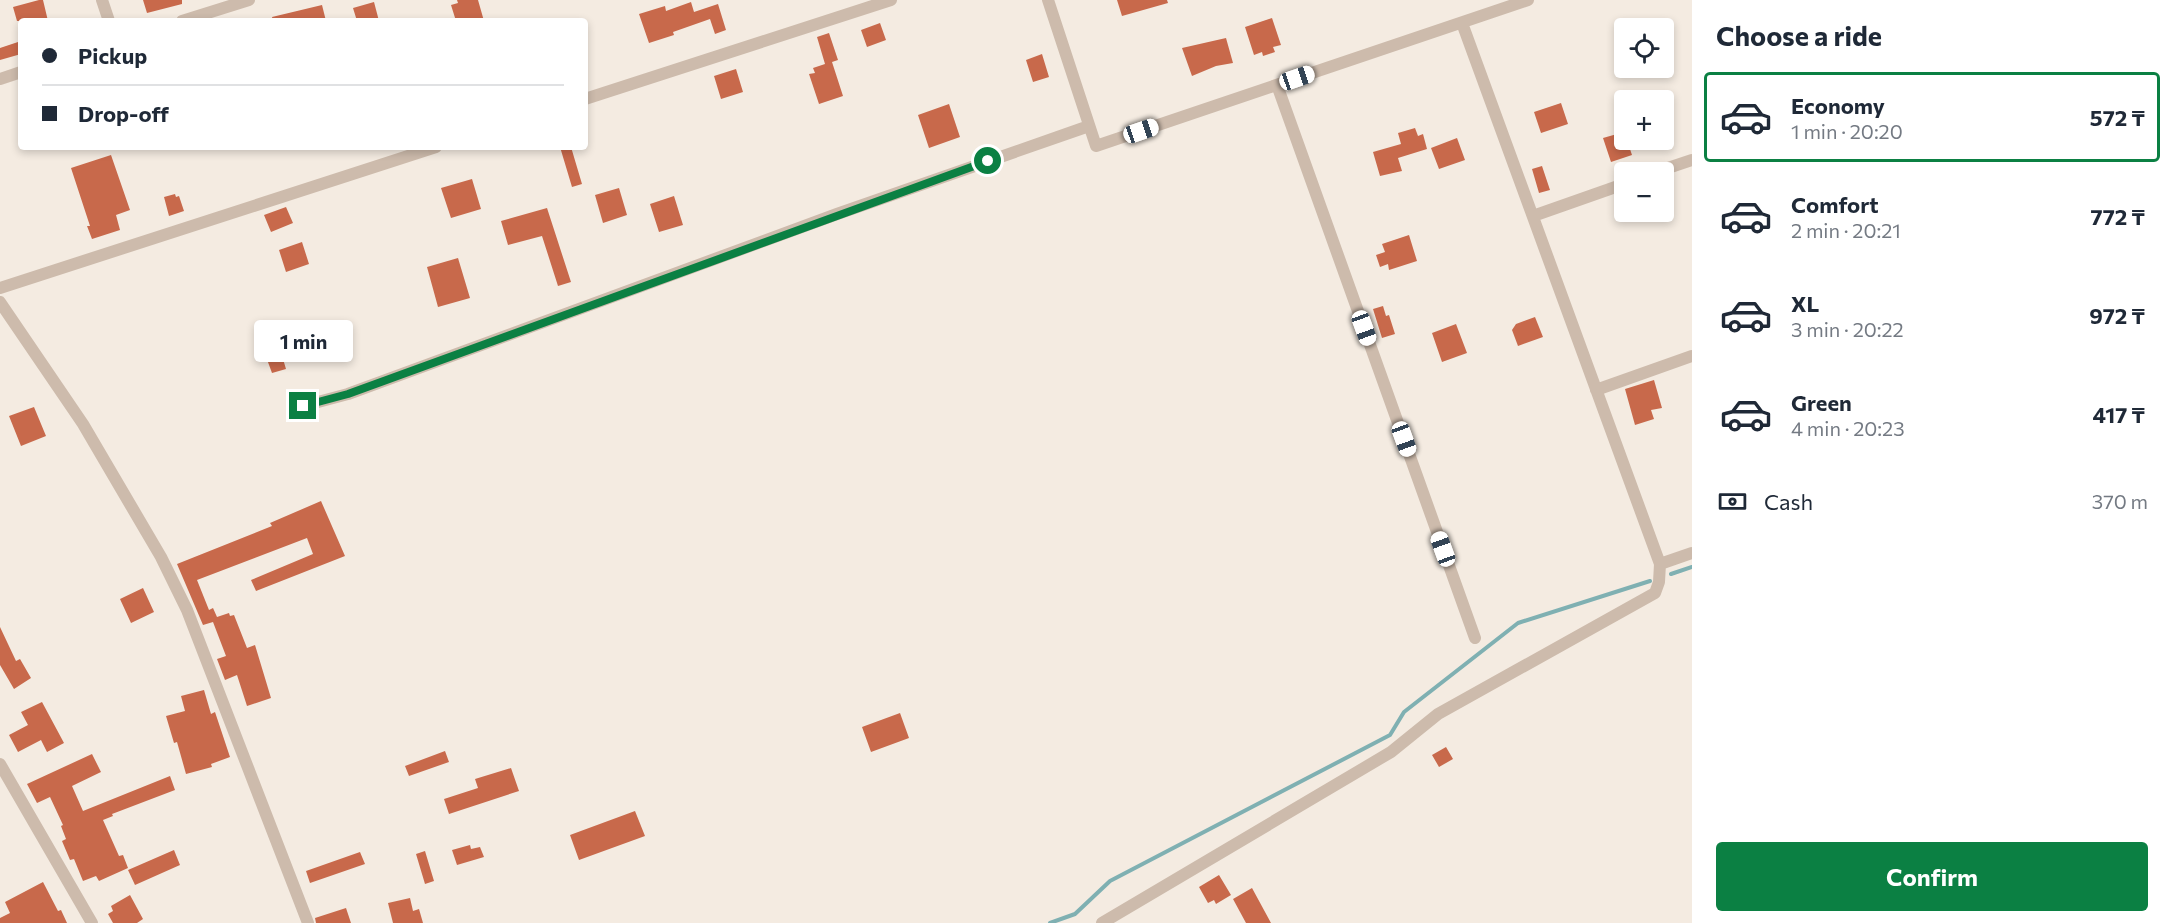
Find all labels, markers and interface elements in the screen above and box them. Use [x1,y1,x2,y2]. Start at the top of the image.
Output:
map controls [1614,18,1674,222]
button: locate [1614,18,1674,78]
text: Choose a ride [1716,19,1882,52]
text: Pickup [78,42,147,69]
car [1277,64,1317,92]
button: + [1614,90,1674,150]
icon: car [1719,90,1773,144]
text: Economy [1791,92,1885,119]
text: Drop-off [78,100,169,127]
text: 572 ₸ [2090,104,2145,131]
car [1121,117,1161,145]
text: 1 min · 20:20 [1791,119,1903,143]
route start [974,147,1001,174]
button: − [1614,162,1674,222]
icon: car [1719,189,1773,243]
text: Comfort [1791,191,1879,218]
text: 772 ₸ [2091,203,2145,230]
text: 2 min · 20:21 [1791,218,1901,242]
icon: car [1719,288,1773,342]
text: XL [1791,290,1819,317]
text: 972 ₸ [2089,302,2145,329]
car [1349,308,1379,348]
text: 3 min · 20:22 [1791,317,1904,341]
callout: 1 min [254,319,352,361]
text: 1 min [280,329,327,353]
icon: car [1719,387,1773,441]
text: Green [1791,389,1852,416]
route end [289,392,316,419]
text: 417 ₸ [2092,401,2145,428]
text: 4 min · 20:23 [1791,416,1905,440]
car [1389,419,1419,459]
icon: cash [1716,485,1749,518]
text: Cash [1764,488,1813,515]
text: 370 m [2092,489,2148,513]
car [1428,529,1458,569]
button: Confirm [1716,842,2148,911]

